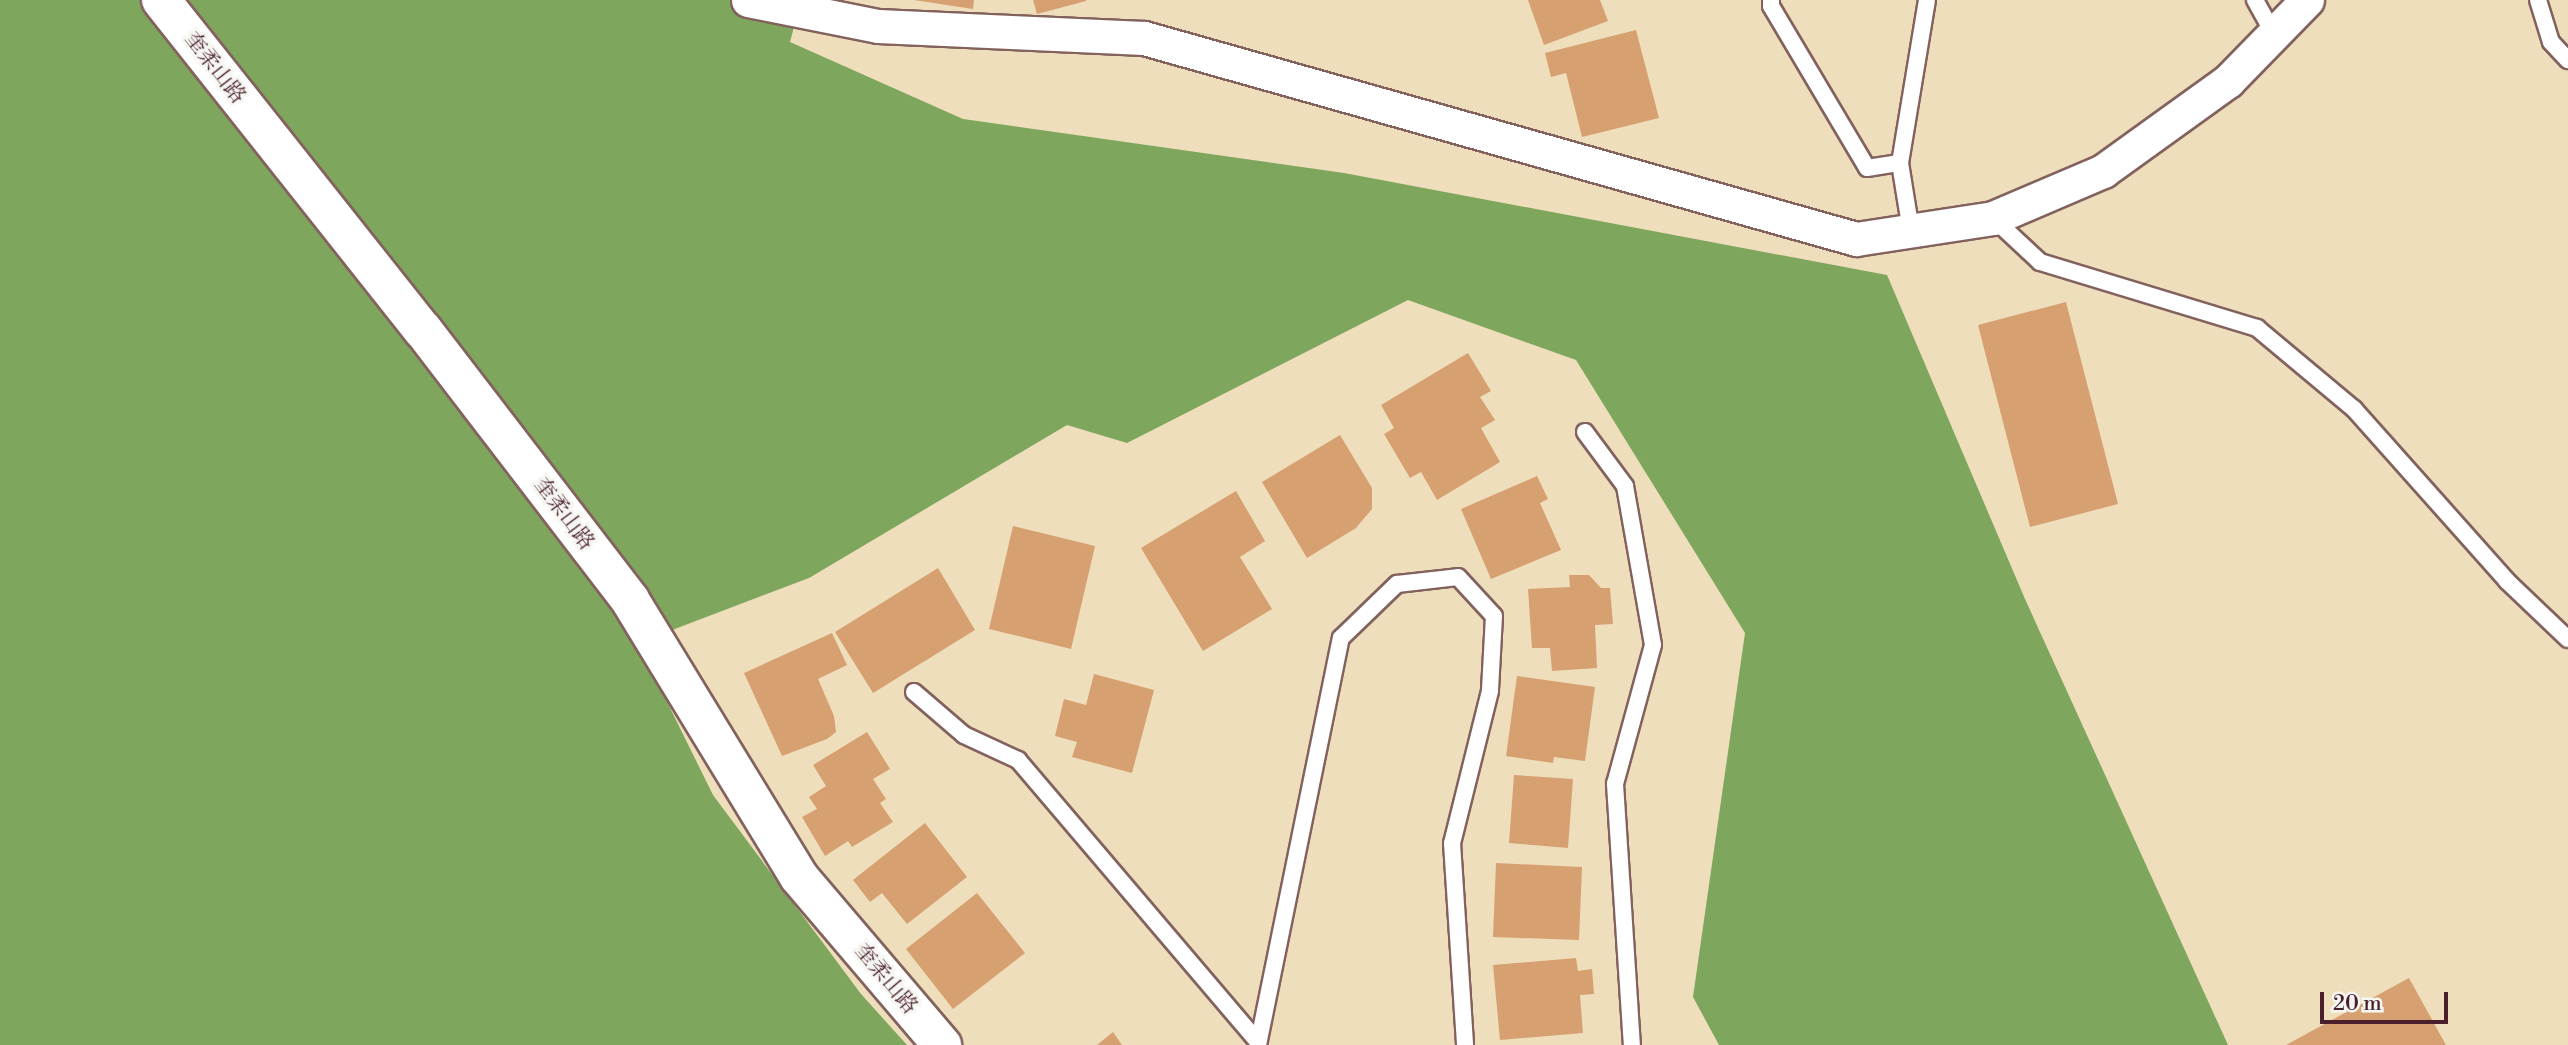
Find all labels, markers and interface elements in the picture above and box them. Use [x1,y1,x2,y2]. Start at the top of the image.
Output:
street label: 奎柔山路 [179,27,251,109]
street label: 奎柔山路 [529,473,599,555]
street label: 奎柔山路 [849,939,923,1019]
scale bar [2323,978,2451,1022]
text: 20 m [2333,991,2382,1017]

